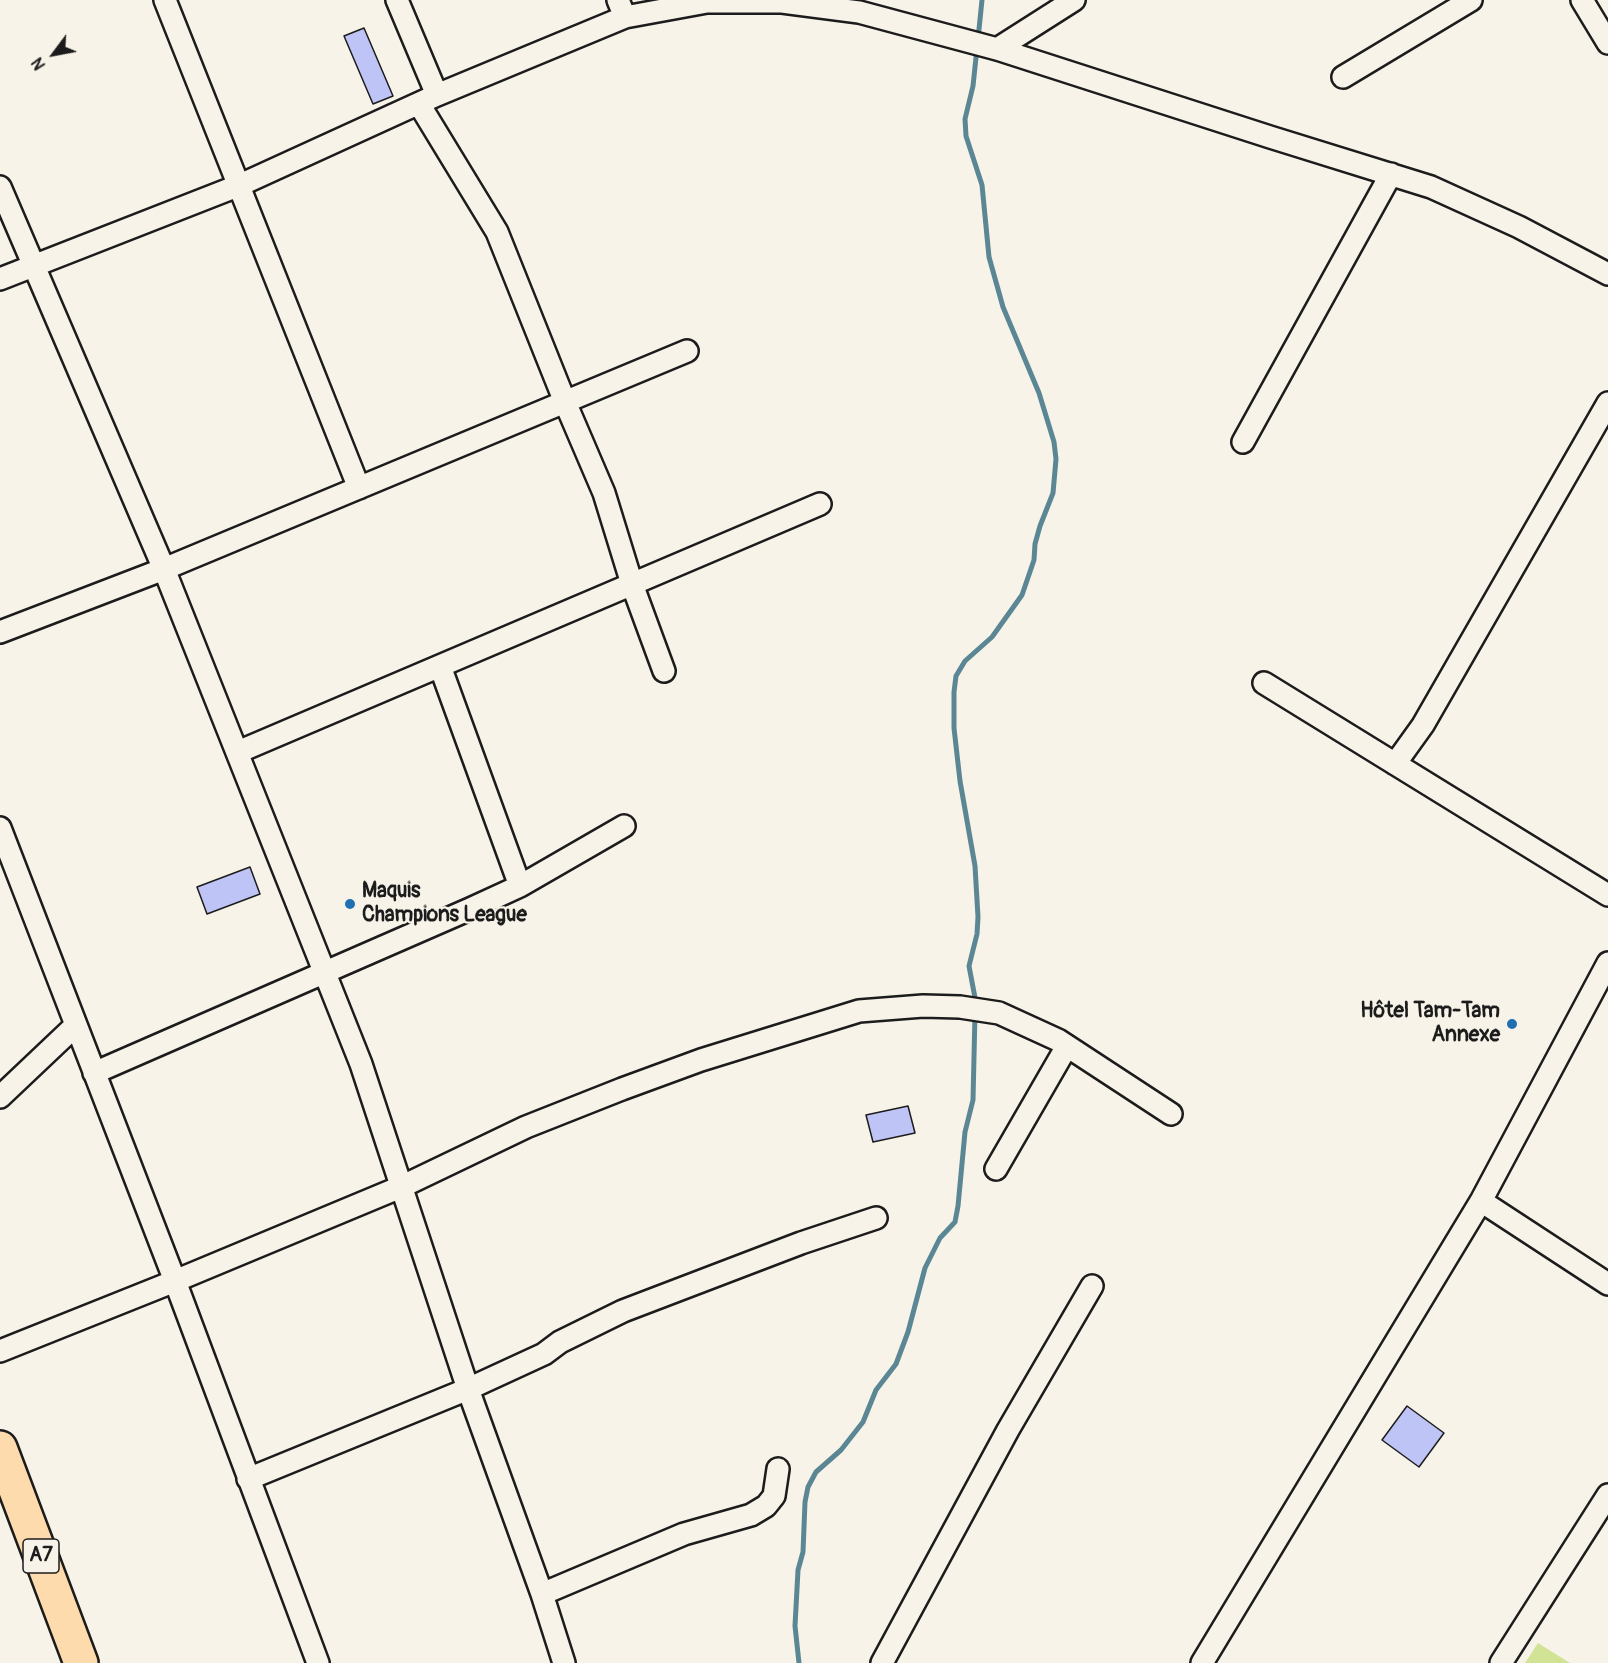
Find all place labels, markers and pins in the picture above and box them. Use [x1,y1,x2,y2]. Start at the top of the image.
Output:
place label: Maquis Champions League [362,879,527,929]
marker: Maquis Champions League [343,897,357,911]
place label: Hôtel Tam-Tam Annexe [1360,999,1500,1049]
marker: Hôtel Tam-Tam Annexe [1505,1017,1519,1031]

